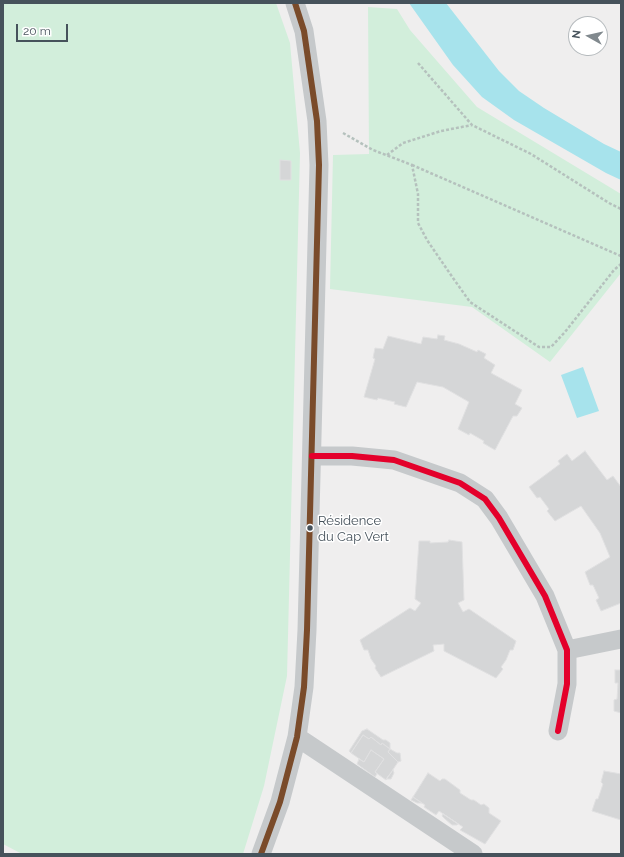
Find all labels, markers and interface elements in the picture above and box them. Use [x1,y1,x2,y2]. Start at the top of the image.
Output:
scale bar [18,16,70,42]
north arrow [568,16,608,56]
text: 20 m [23,24,51,38]
text: N [570,29,584,39]
place label: Résidence du Cap Vert [318,513,389,544]
marker: Résidence du Cap Vert [305,523,315,533]

